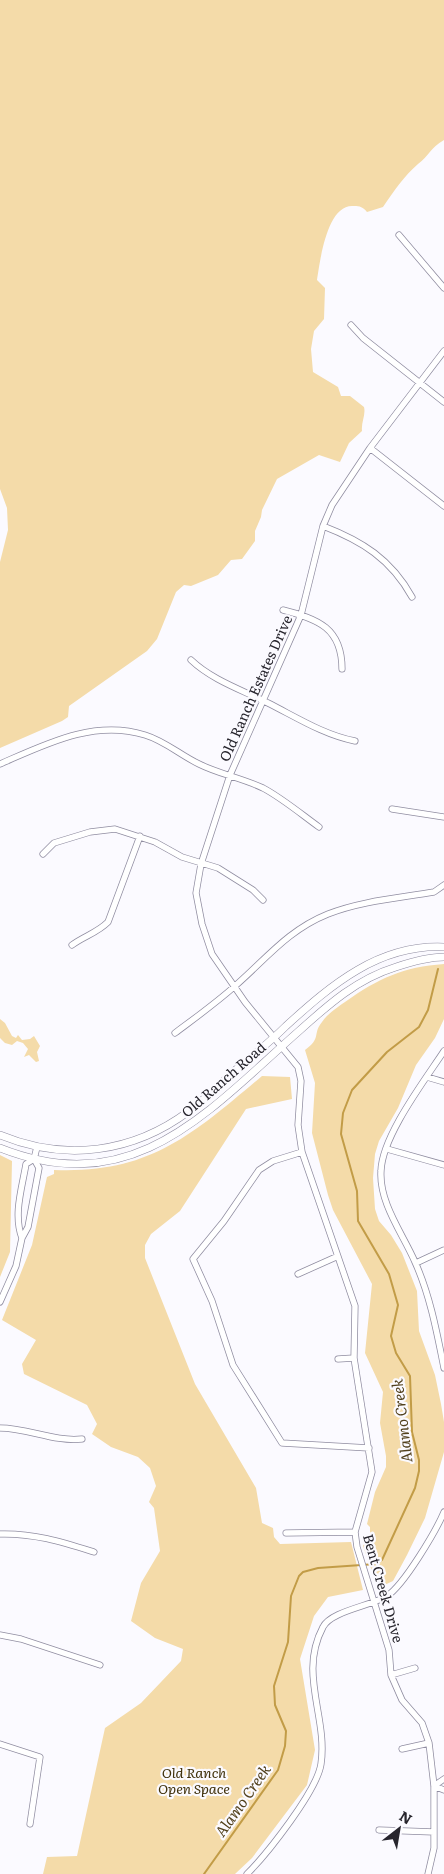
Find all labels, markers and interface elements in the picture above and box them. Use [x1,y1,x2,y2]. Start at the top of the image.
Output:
street label: Old Ranch Estates Drive [214,612,296,764]
street label: Old Ranch Road [176,1036,270,1121]
water label: Alamo Creek [384,1377,418,1464]
street label: Bent Creek Drive [359,1531,409,1645]
water label: Alamo Creek [208,1758,276,1841]
park label: Old Ranch Open Space [158,1762,230,1798]
north arrow [374,1804,424,1854]
text: N [396,1805,417,1829]

